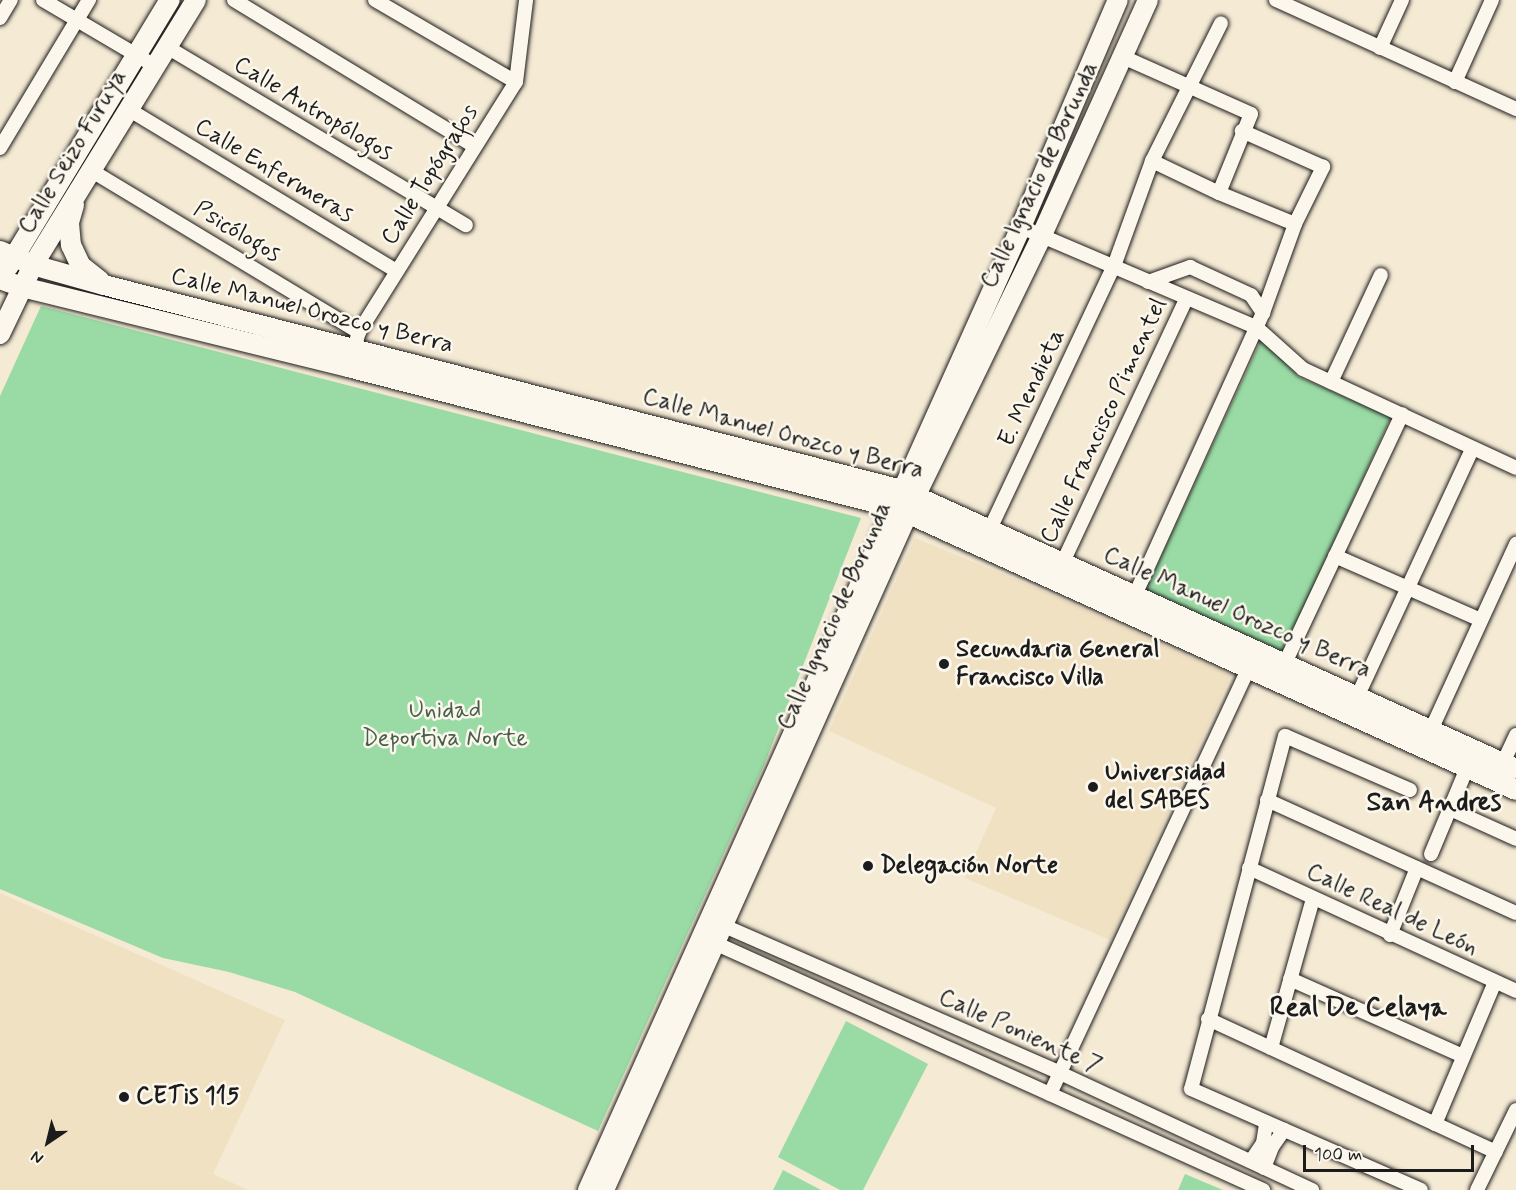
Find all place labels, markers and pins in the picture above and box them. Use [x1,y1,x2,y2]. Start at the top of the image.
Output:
place label: Secundaria General Francisco Villa [956,636,1162,692]
marker: Secundaria General Francisco Villa [937,657,951,671]
place label: Universidad del SABES [1105,759,1226,815]
marker: Universidad del SABES [1086,780,1100,794]
place label: Delegación Norte [880,852,1053,880]
marker: Delegación Norte [861,859,875,873]
place label: CETis 115 [136,1083,239,1111]
marker: CETis 115 [117,1090,131,1104]

